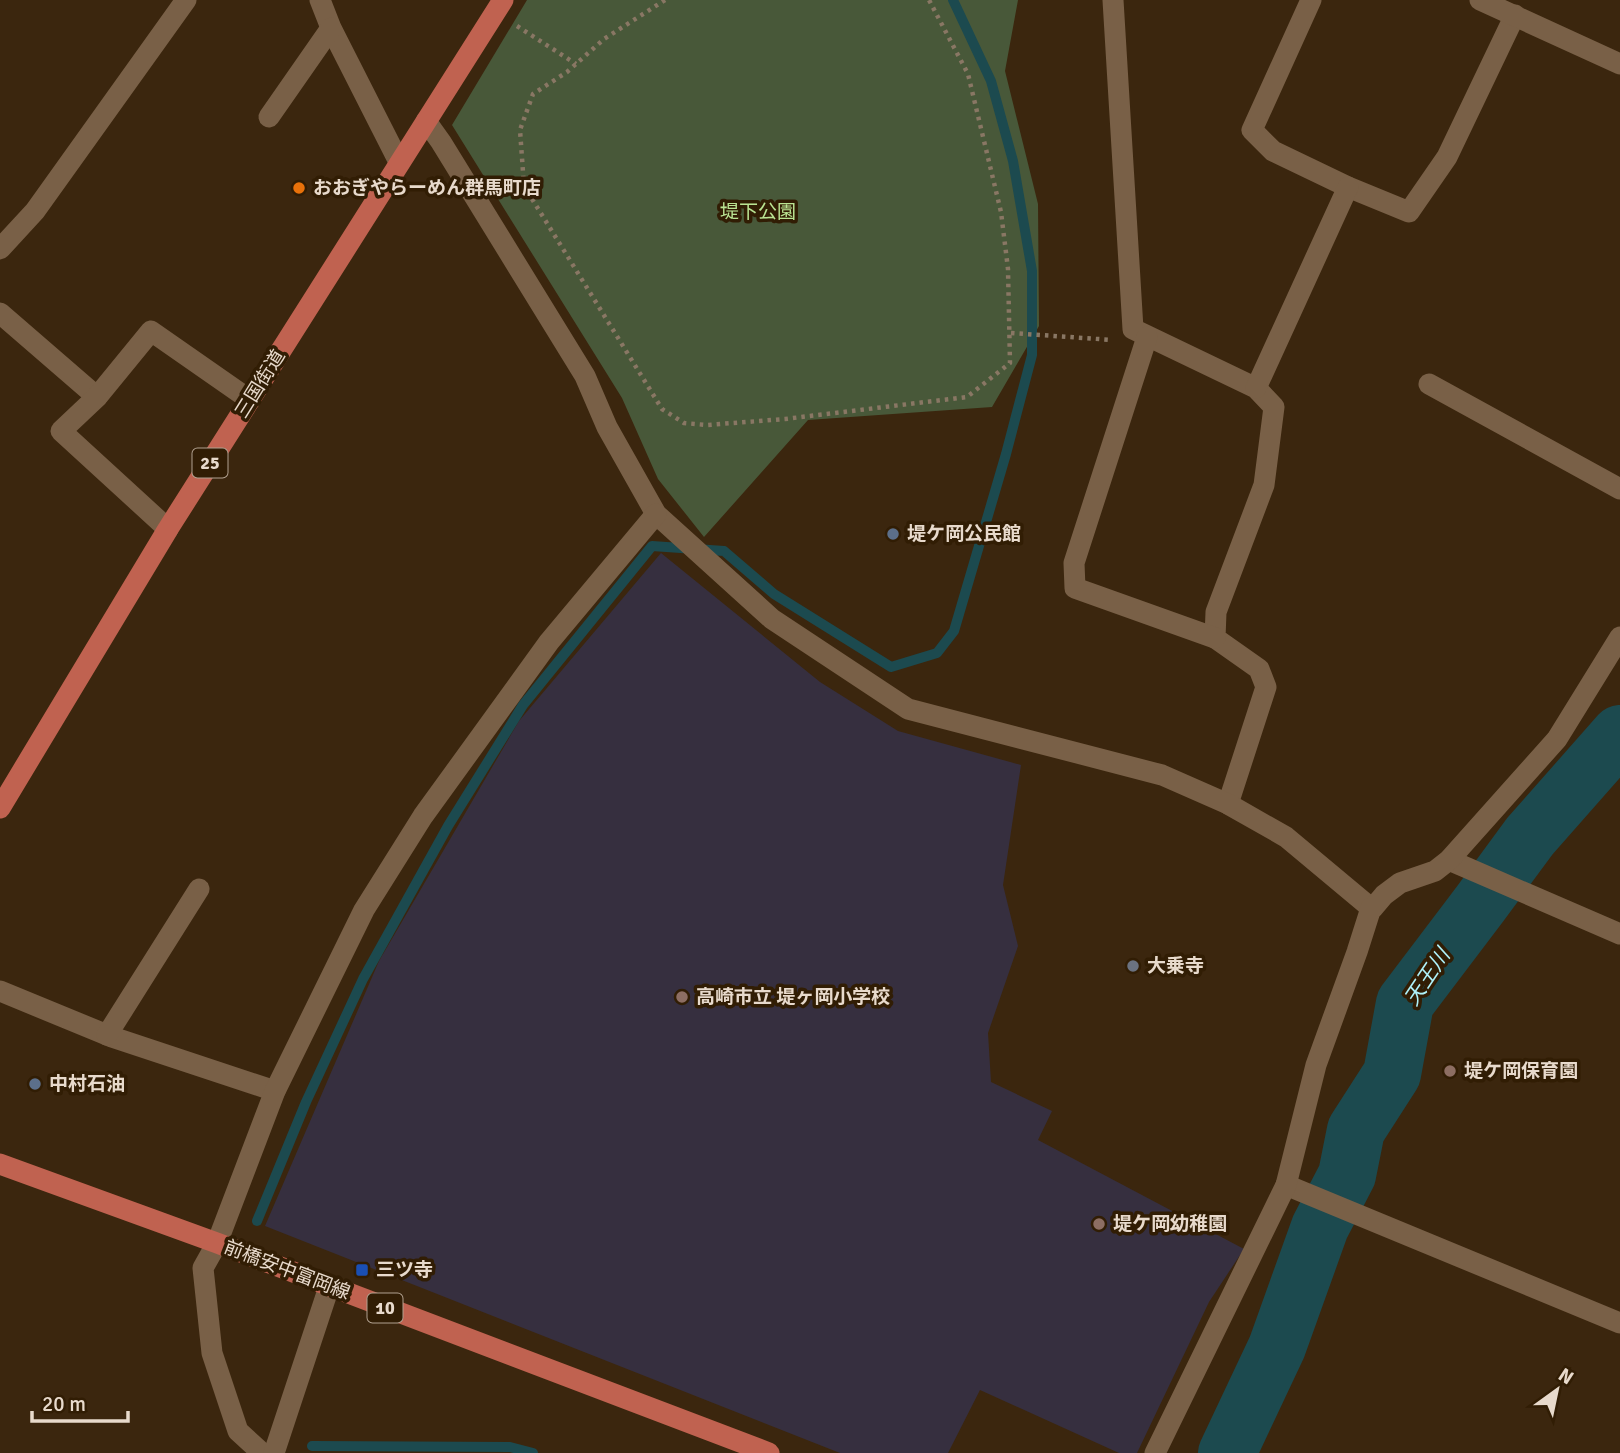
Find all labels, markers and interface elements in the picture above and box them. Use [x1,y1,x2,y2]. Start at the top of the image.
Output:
place label: おおぎやらーめん群馬町店 [313,176,541,200]
marker: おおぎやらーめん群馬町店 [291,180,307,196]
park label: 堤下公園 [720,200,796,224]
street label: 三国街道 [230,345,290,423]
road number: 25 [192,448,228,477]
place label: 堤ケ岡公民館 [907,522,1021,546]
marker: 堤ケ岡公民館 [885,526,901,542]
water label: 天王川 [1399,942,1457,1010]
place label: 大乗寺 [1147,954,1204,978]
marker: 大乗寺 [1125,958,1141,974]
place label: 高崎市立 堤ヶ岡小学校 [696,985,890,1009]
marker: 高崎市立 堤ヶ岡小学校 [674,989,690,1005]
place label: 堤ケ岡保育園 [1464,1059,1578,1083]
marker: 堤ケ岡保育園 [1442,1063,1458,1079]
place label: 中村石油 [49,1072,125,1096]
marker: 中村石油 [27,1076,43,1092]
place label: 堤ケ岡幼稚園 [1113,1212,1227,1236]
marker: 堤ケ岡幼稚園 [1091,1216,1107,1232]
street label: 前橋安中富岡線 [221,1235,353,1305]
place label: 三ツ寺 [376,1258,433,1282]
marker: 三ツ寺 [354,1262,370,1278]
road number: 10 [368,1294,402,1322]
north arrow [1522,1355,1592,1425]
text: N [1554,1363,1578,1390]
scale bar [32,1380,128,1424]
text: 20 m [42,1391,86,1417]

